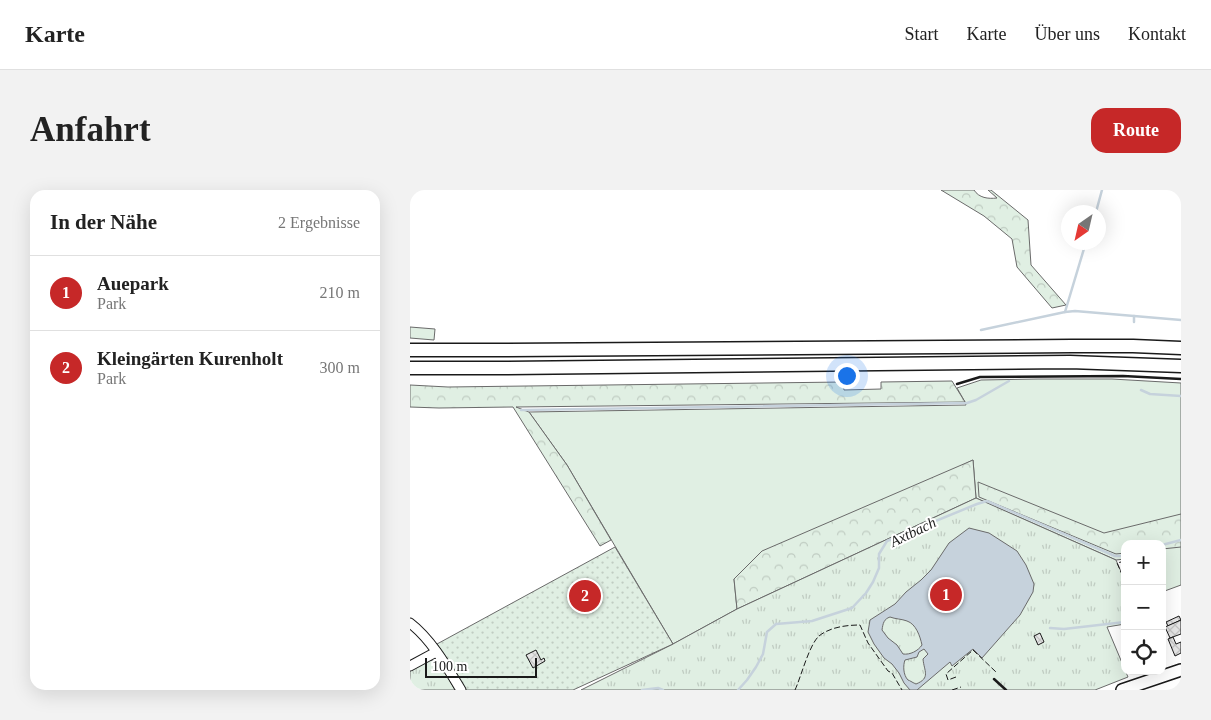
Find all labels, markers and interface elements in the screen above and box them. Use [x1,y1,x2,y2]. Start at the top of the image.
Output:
text: Karte [25,21,85,47]
text: Start [905,24,939,44]
text: Karte [967,24,1007,44]
text: Über uns [1035,24,1100,44]
text: Kontakt [1128,24,1186,44]
button: Route [1091,108,1181,153]
text: Anfahrt [30,110,151,149]
north arrow [1061,205,1106,250]
text: In der Nähe [50,210,157,234]
text: 2 Ergebnisse [278,214,360,231]
text: Auepark [97,273,169,294]
text: 1 [62,284,70,301]
text: 210 m [320,284,360,301]
text: Park [97,295,126,312]
text: Kleingärten Kurenholt [97,348,283,369]
text: 2 [62,359,70,376]
text: 300 m [320,359,360,376]
your location [834,363,860,389]
text: Park [97,370,126,387]
water label: Axtbach [887,514,939,550]
map controls [1121,540,1166,675]
button: + [1121,540,1166,585]
pin: 1 [930,576,962,614]
pin: 2 [569,577,601,615]
button: − [1121,585,1166,630]
button: locate [1121,630,1166,675]
scale bar [425,655,538,678]
text: 100 m [432,659,467,674]

